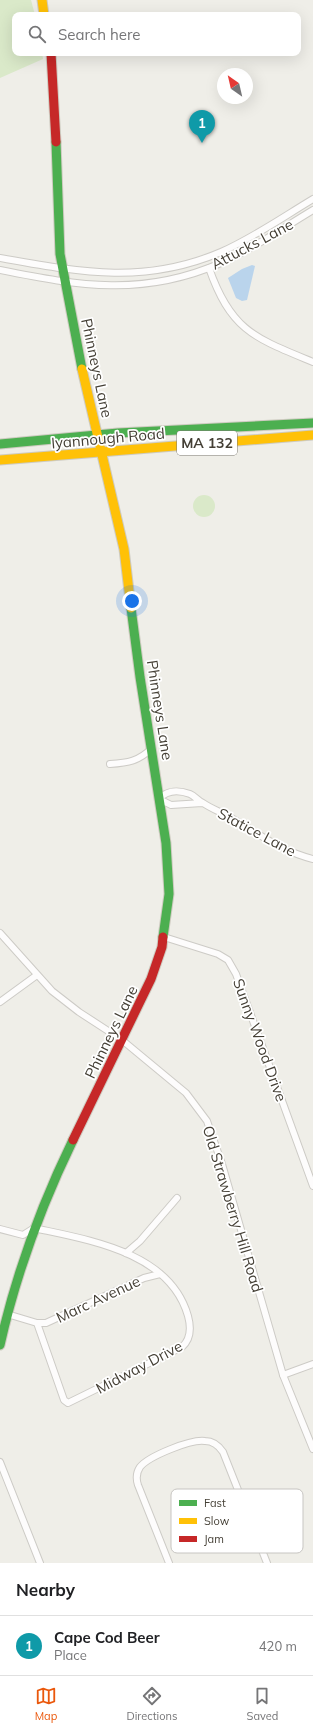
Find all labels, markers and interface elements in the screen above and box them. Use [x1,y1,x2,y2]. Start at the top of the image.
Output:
search box [12,12,301,56]
icon: search [26,23,48,45]
text: Search here [58,25,140,44]
north arrow [217,68,253,104]
pin: 1 [189,110,215,143]
street label: Attucks Lane [208,214,296,274]
street label: Phinneys Lane [77,317,117,419]
street label: Iyannough Road [50,424,166,452]
road number: MA 132 [177,431,237,455]
your location [122,591,142,611]
street label: Phinneys Lane [143,659,177,761]
street label: Statice Lane [215,803,299,861]
street label: Sunny Wood Drive [229,976,291,1104]
street label: Phinneys Lane [80,982,142,1082]
street label: Old Strawberry Hill Road [199,1123,267,1295]
street label: Marc Avenue [53,1271,143,1327]
street label: Midway Drive [92,1336,186,1398]
legend [171,1489,303,1553]
text: Fast [204,1496,226,1510]
text: Slow [204,1514,230,1528]
text: Jam [204,1532,224,1546]
text: Nearby [16,1579,75,1600]
text: Cape Cod Beer [54,1628,160,1647]
text: 1 [25,1638,33,1654]
text: 420 m [259,1638,297,1654]
text: Place [54,1647,87,1663]
tab: Map [35,1685,57,1723]
tab: Directions [127,1685,177,1723]
tab: Saved [247,1685,278,1723]

